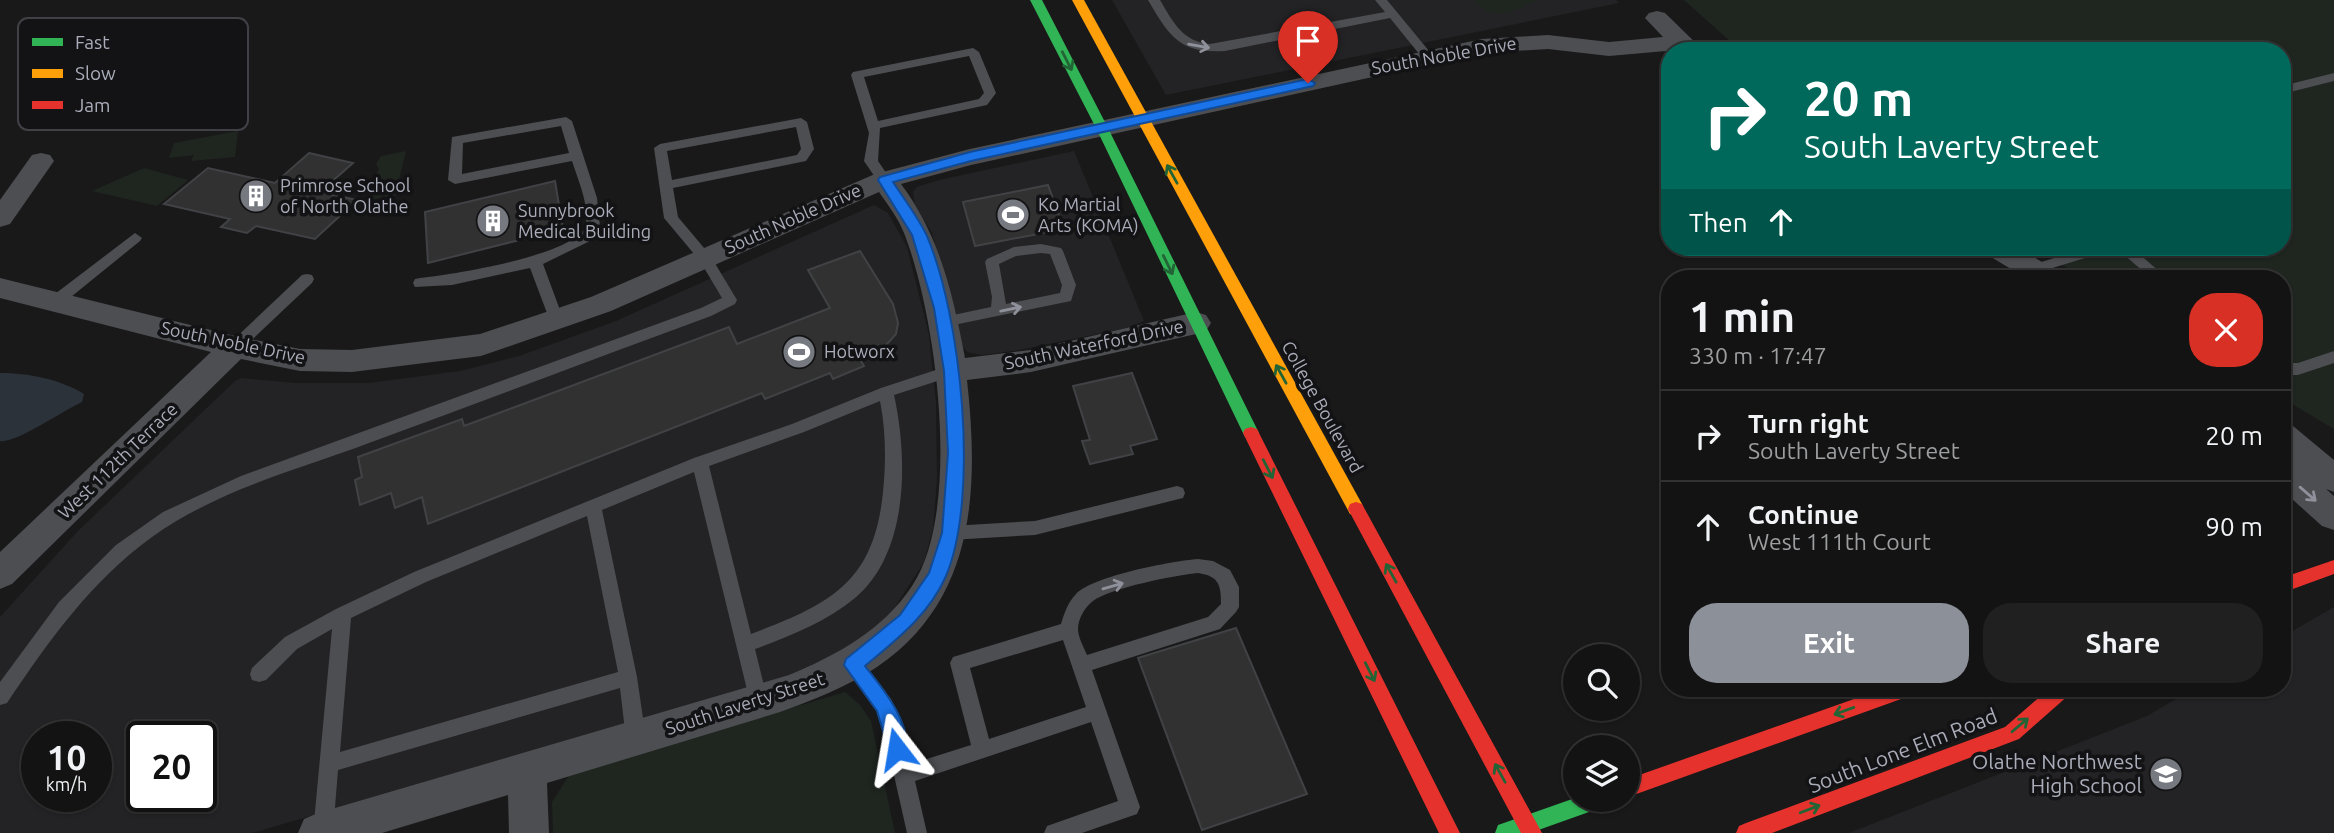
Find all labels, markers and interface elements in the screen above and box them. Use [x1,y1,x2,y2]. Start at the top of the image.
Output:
pin [1278,11,1338,83]
legend [18,18,248,130]
icon: arrive [1289,22,1327,60]
text: Fast [75,31,110,53]
street label: South Noble Drive [1370,32,1518,78]
one-way arrow [1187,40,1210,53]
one-way arrow [1061,50,1075,71]
text: Slow [75,62,116,84]
icon: right [1689,70,1780,161]
text: 20 m [1804,70,1913,125]
text: Jam [75,94,111,116]
text: South Laverty Street [1804,128,2099,164]
one-way arrow [1165,164,1178,185]
place label: Primrose School of North Olathe [280,175,411,216]
building icon: Primrose School of North Olathe [237,177,275,215]
street label: South Noble Drive [721,179,864,257]
place label: Ko Martial Arts (KOMA) [1038,194,1139,236]
sports icon: Ko Martial Arts (KOMA) [994,196,1032,234]
place label: Sunnybrook Medical Building [518,200,651,241]
building icon: Sunnybrook Medical Building [474,202,512,240]
icon: ahead [1762,203,1800,241]
text: Then [1689,208,1748,237]
one-way arrow [1161,254,1175,275]
text: 1 min [1689,293,1795,340]
button: close [2189,293,2263,367]
one-way arrow [999,301,1022,315]
street label: South Waterford Drive [1002,315,1185,373]
street label: South Noble Drive [159,317,307,367]
sports icon: Hotworx [780,333,818,371]
street label: College Boulevard [1278,337,1367,476]
place label: Hotworx [824,341,895,361]
text: 330 m · 17:47 [1689,343,1827,368]
one-way arrow [1274,364,1287,385]
street label: West 112th Terrace [54,398,181,522]
text: Turn right [1748,409,1869,438]
icon: right [1689,417,1727,455]
text: 20 m [2205,421,2263,450]
text: South Laverty Street [1748,438,1960,463]
one-way arrow [1262,458,1276,479]
one-way arrow [2299,485,2317,501]
text: Continue [1748,500,1859,529]
icon: ahead [1689,508,1727,546]
text: 90 m [2205,512,2263,541]
text: West 111th Court [1748,529,1931,554]
one-way arrow [1383,564,1397,584]
one-way arrow [1102,579,1124,592]
button: Exit [1689,603,1969,683]
button: Share [1983,603,2263,683]
map controls [1563,644,1640,812]
button: search [1563,644,1640,721]
one-way arrow [1364,661,1378,682]
street label: South Laverty Street [663,668,827,738]
street label: South Lone Elm Road [1805,703,2000,797]
one-way arrow [1833,706,1855,718]
position arrow [860,712,934,786]
one-way arrow [2011,717,2029,733]
speed limit sign: 20 [126,721,217,812]
button: layers [1563,735,1640,812]
text: 10 [47,737,86,777]
place label: Olathe Northwest High School [1972,749,2142,797]
school or university icon: Olathe Northwest High School [2147,755,2185,793]
one-way arrow [1493,763,1506,784]
text: km/h [46,774,87,794]
one-way arrow [1798,802,1820,814]

